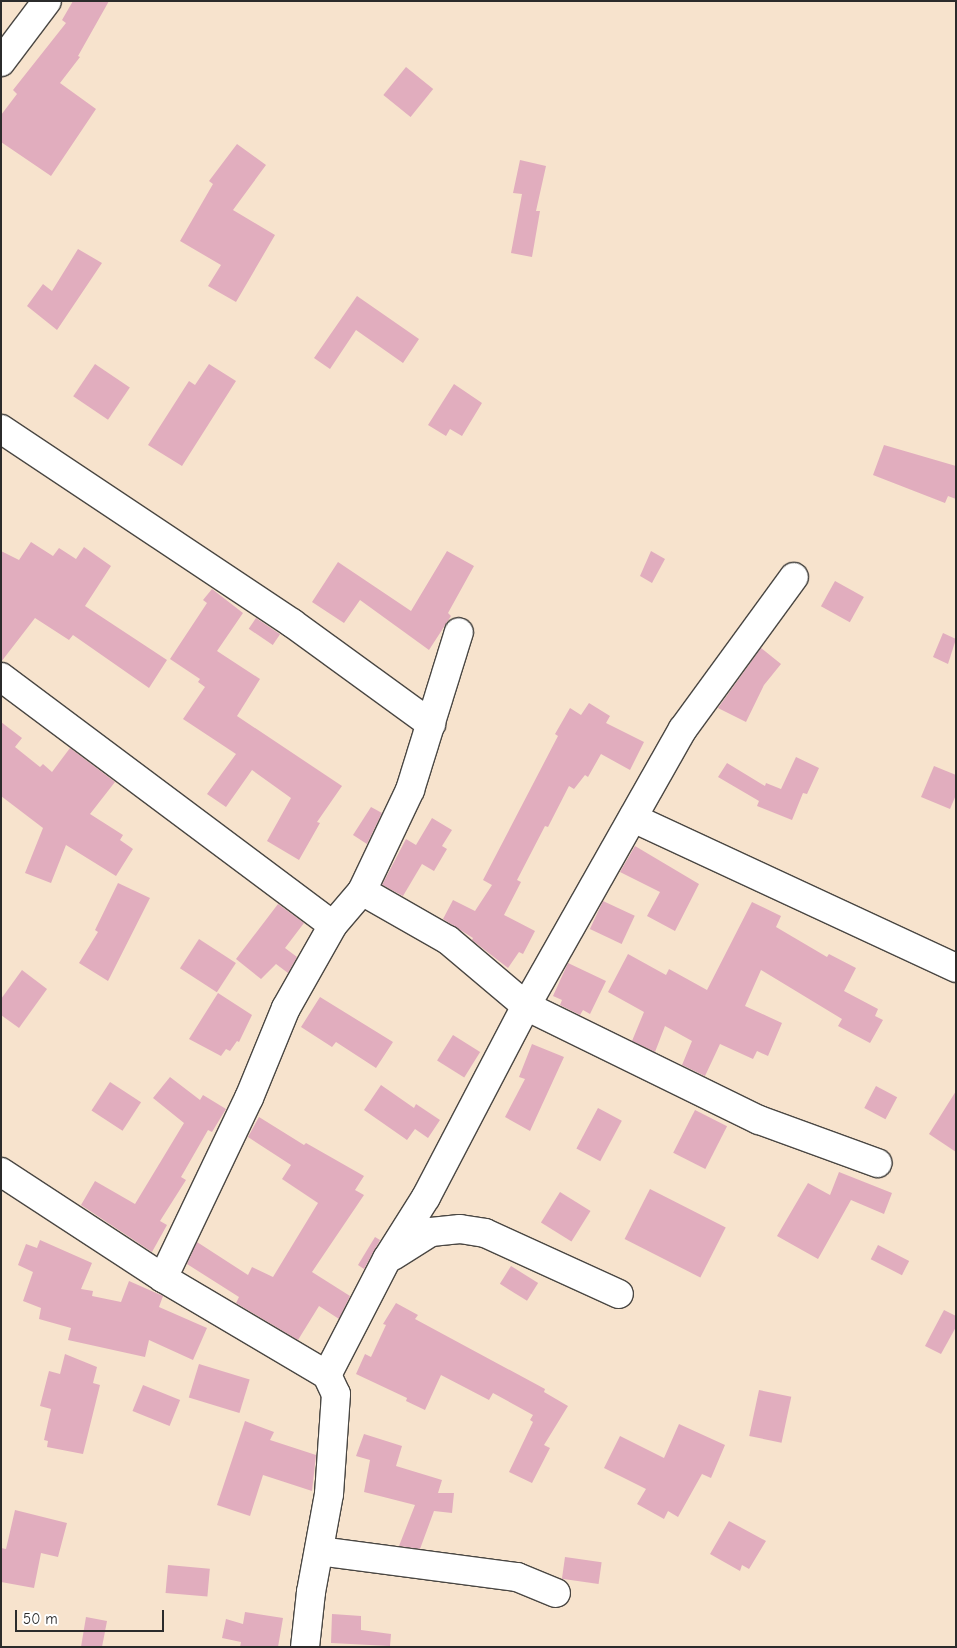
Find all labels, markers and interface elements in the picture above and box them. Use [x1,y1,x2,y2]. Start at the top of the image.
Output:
scale bar [18,1600,166,1632]
text: 50 m [23,1610,58,1628]

